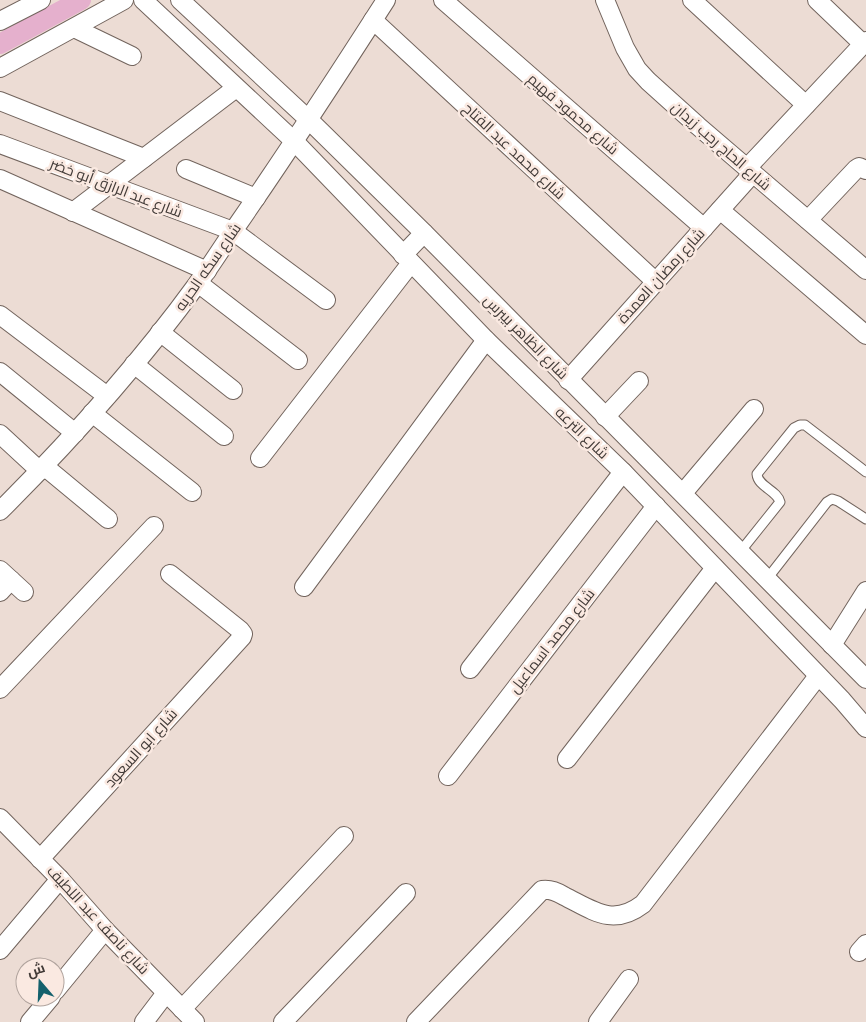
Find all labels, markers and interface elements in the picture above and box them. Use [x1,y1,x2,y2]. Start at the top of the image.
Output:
street label: شارع محمود فهيم [523,68,623,160]
street label: شارع الحاج رجب زيدان [666,96,776,196]
street label: شارع محمد عبد الفتاح [458,97,570,205]
street label: شارع عبد الرازق أبو خضر [46,152,185,223]
street label: شارع سكه الحريه [169,219,247,315]
street label: شارع رمضان العمدة [612,223,710,329]
street label: شارع الظاهر بيبرس [479,290,573,384]
street label: شارع الترعه [550,402,614,464]
street label: شارع محمد اسماعيل [504,584,600,698]
street label: شارع ابو السعود [100,704,182,792]
street label: شارع ناصف عبد اللطيف [41,861,155,979]
north arrow [15,957,65,1007]
text: ش [24,957,47,981]

